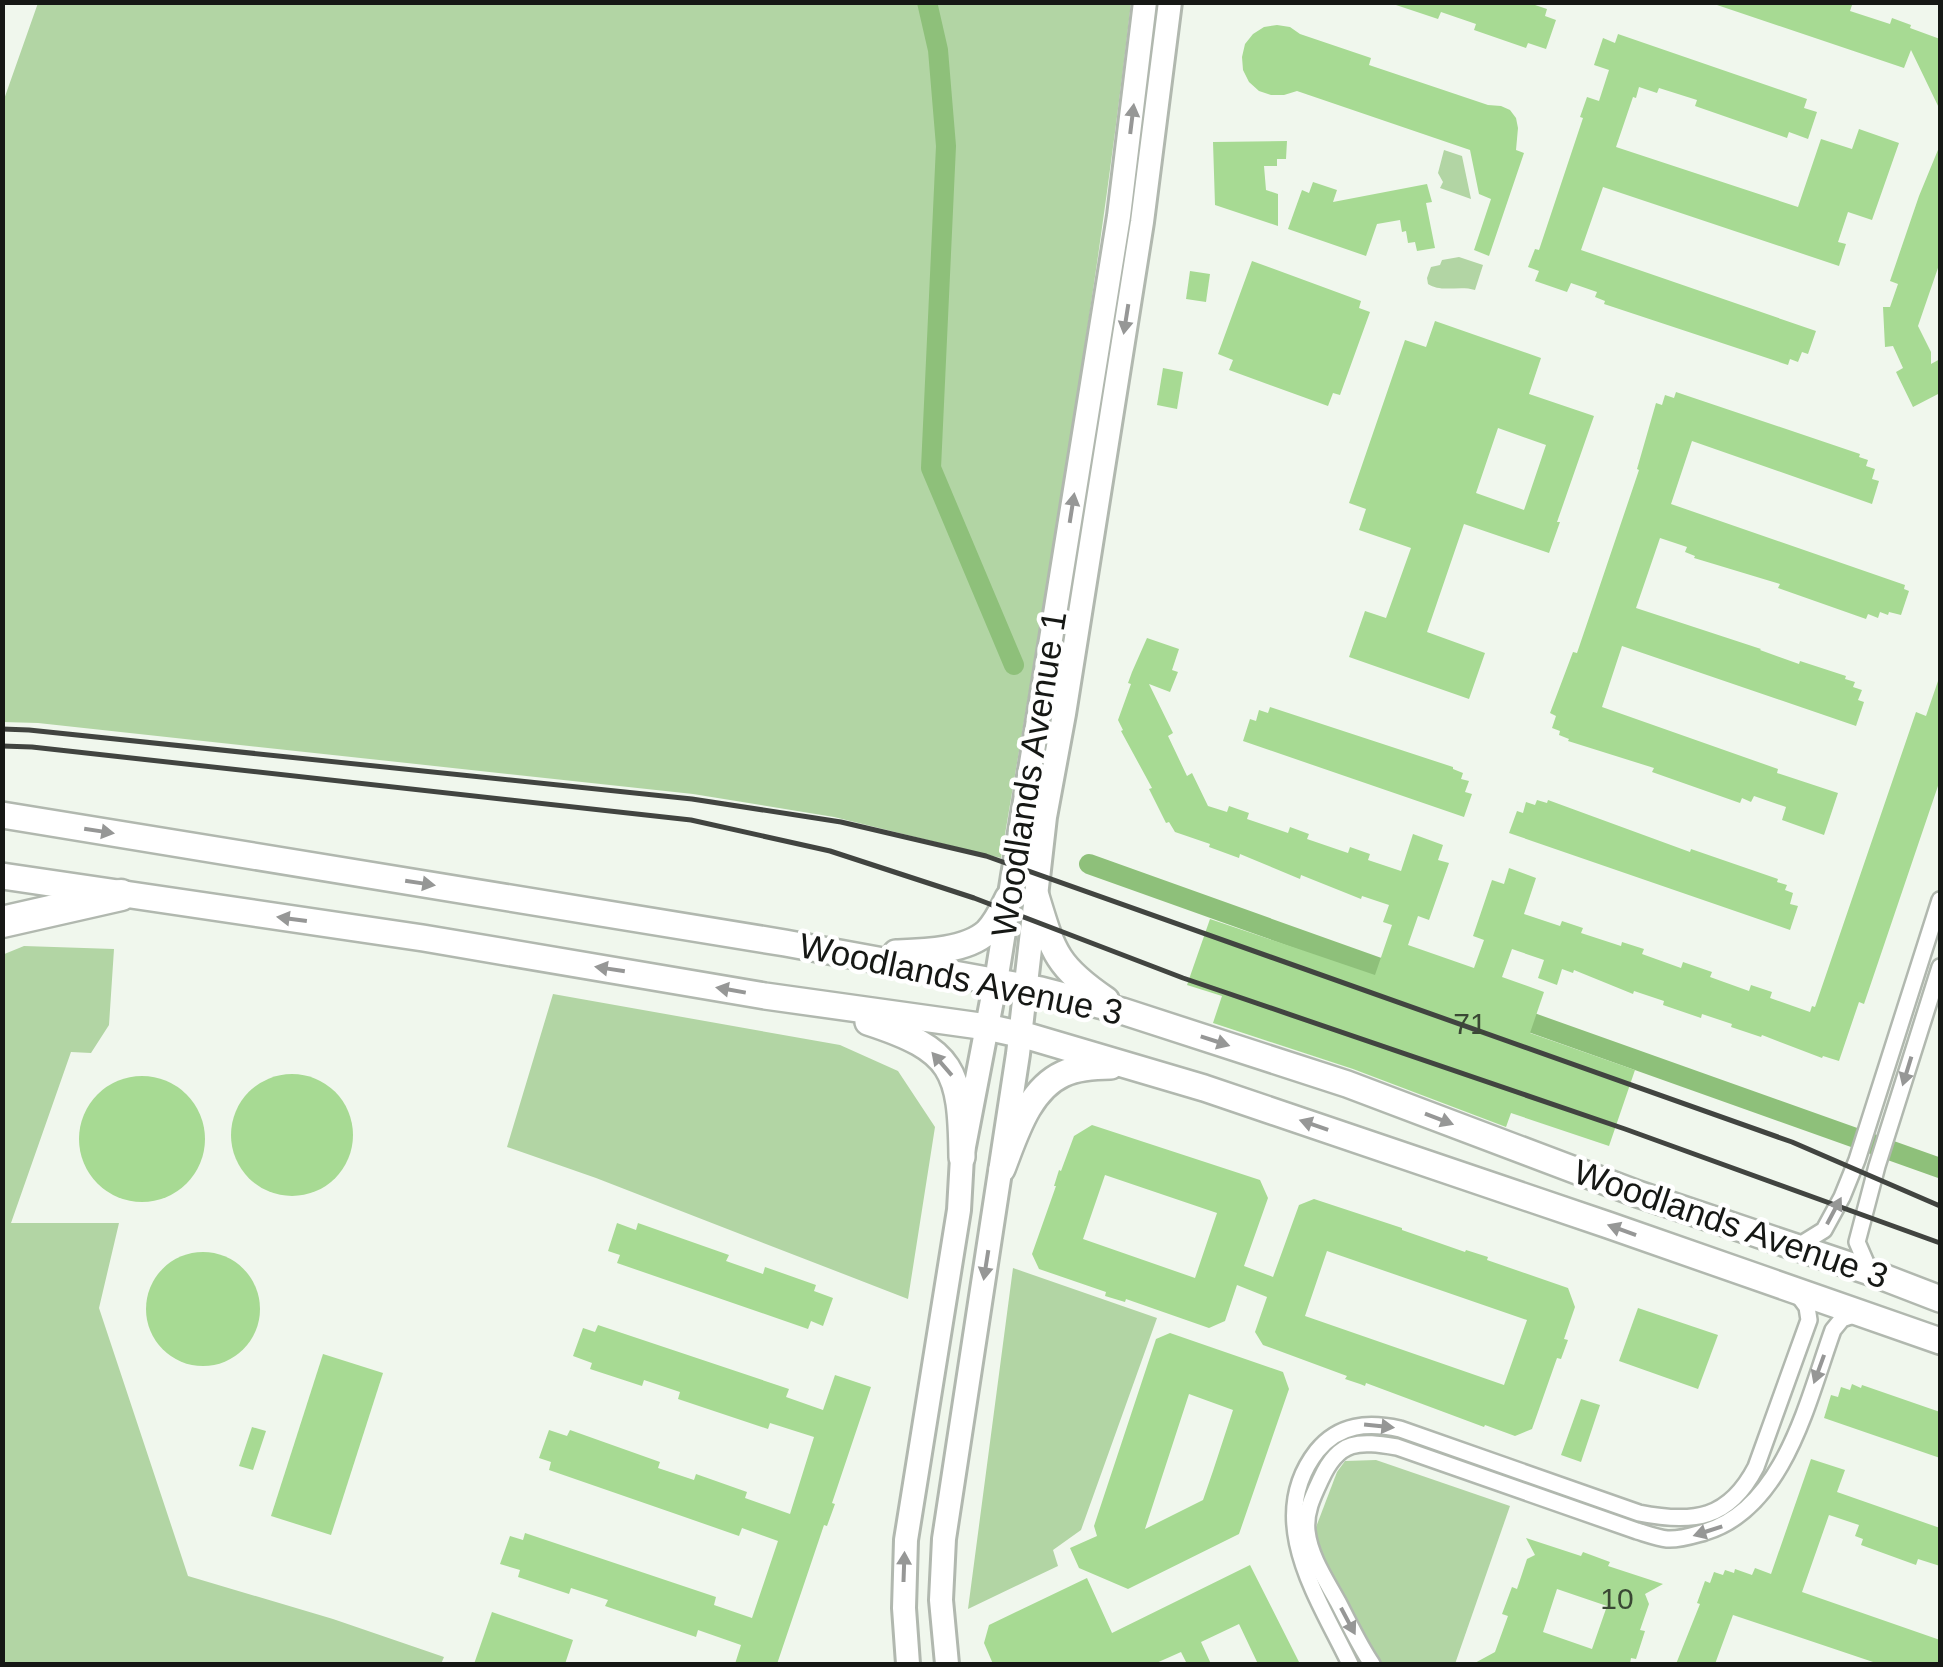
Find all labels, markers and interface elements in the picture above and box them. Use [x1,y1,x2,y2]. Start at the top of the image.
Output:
one-way arrow [1124,103,1140,135]
one-way arrow [1118,303,1133,335]
one-way arrow [1065,492,1080,524]
street label: Woodlands Avenue 1 [983,608,1074,940]
one-way arrow [83,824,115,839]
one-way arrow [404,876,436,891]
one-way arrow [275,911,307,927]
street label: Woodlands Avenue 3 [796,925,1126,1032]
one-way arrow [593,961,625,976]
one-way arrow [716,981,747,997]
house number: 71 [1453,1007,1487,1040]
one-way arrow [1200,1034,1230,1049]
one-way arrow [931,1053,954,1077]
one-way arrow [1899,1056,1914,1087]
one-way arrow [1424,1112,1454,1127]
one-way arrow [1299,1117,1329,1132]
street label: Woodlands Avenue 3 [1569,1151,1893,1296]
one-way arrow [1826,1196,1843,1225]
one-way arrow [1607,1221,1637,1236]
one-way arrow [978,1250,994,1281]
one-way arrow [1811,1354,1826,1384]
one-way arrow [1363,1418,1395,1434]
one-way arrow [1692,1524,1722,1539]
one-way arrow [897,1551,913,1583]
house number: 10 [1600,1582,1634,1615]
one-way arrow [1339,1606,1356,1635]

